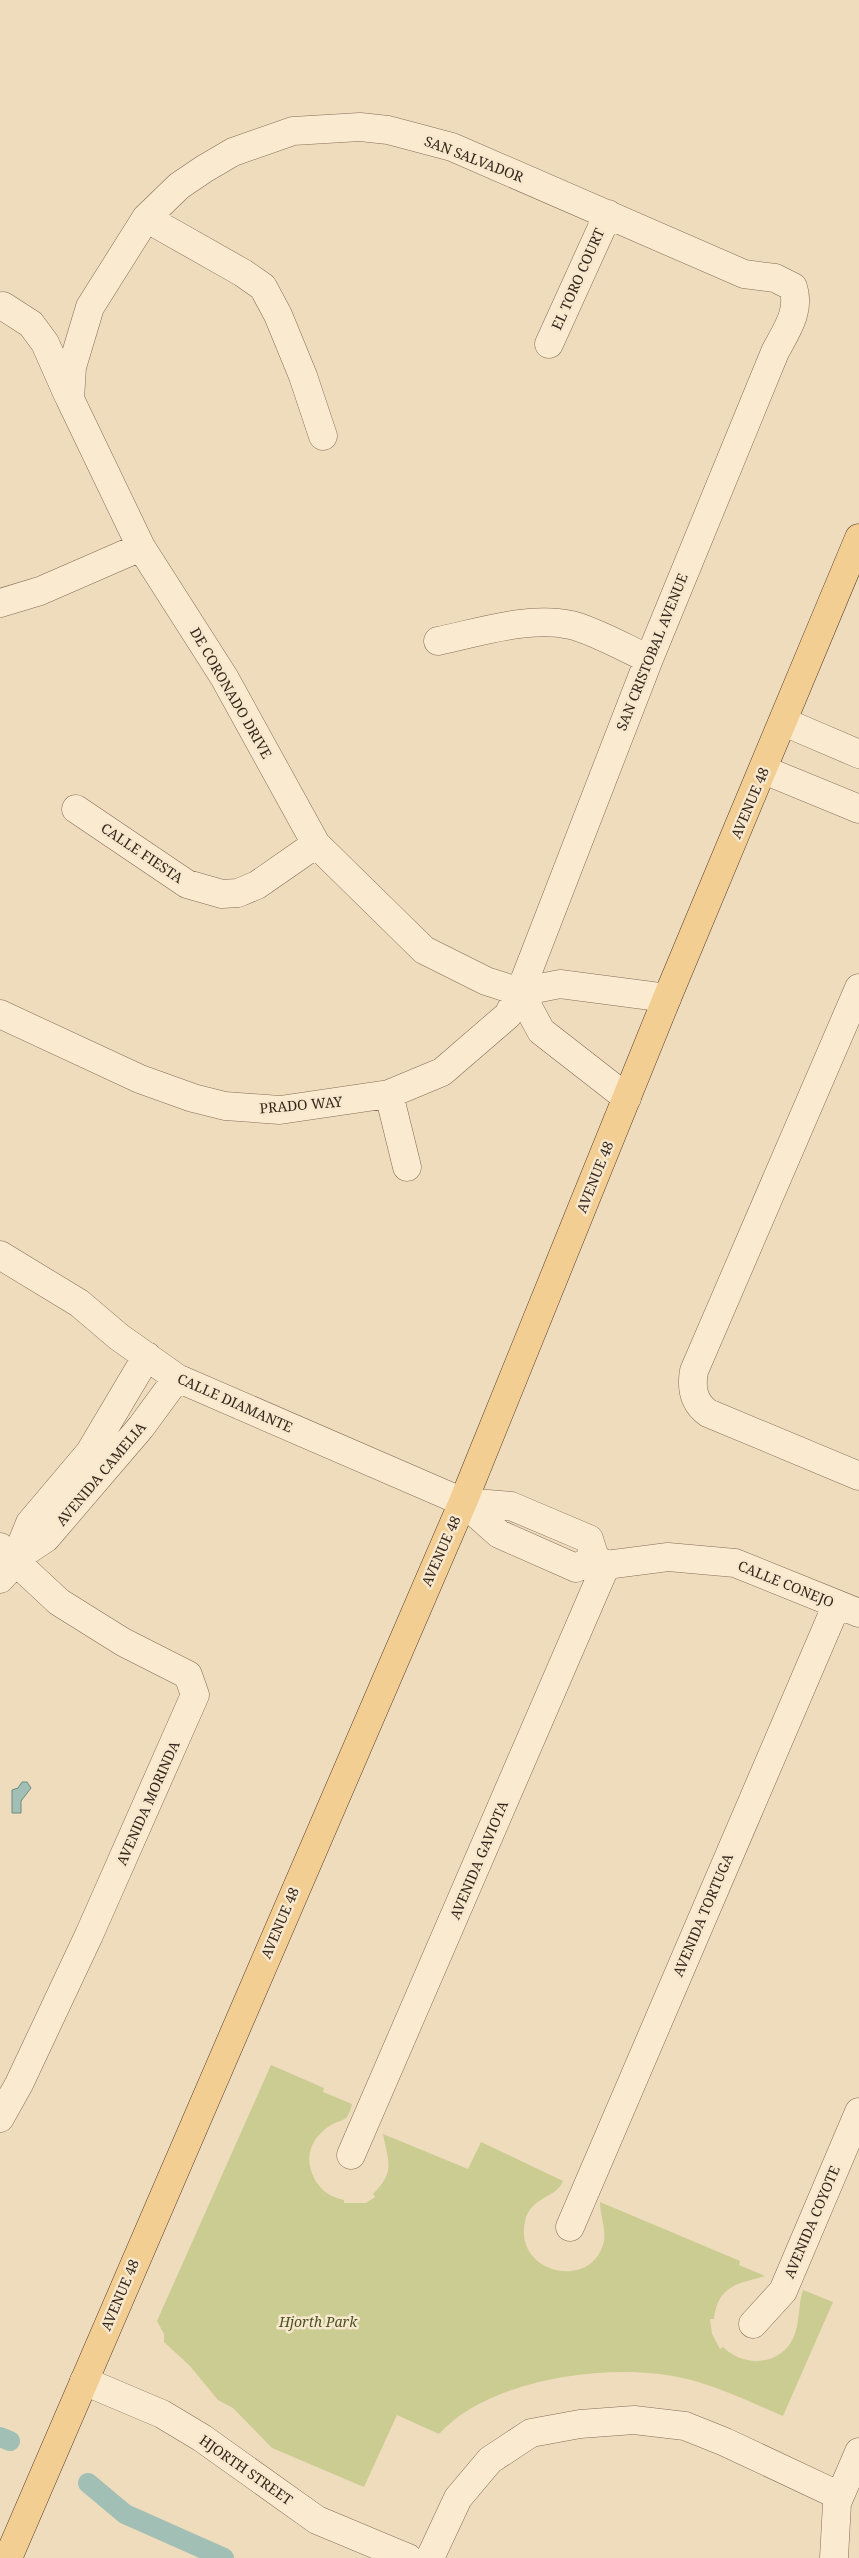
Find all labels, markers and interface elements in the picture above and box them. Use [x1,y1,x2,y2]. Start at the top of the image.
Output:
street label: SAN SALVADOR [422,131,527,186]
street label: EL TORO COURT [547,225,609,333]
street label: SAN CRISTOBAL AVENUE [611,570,692,733]
street label: DE CORONADO DRIVE [186,624,277,762]
street label: AVENUE 48 [726,764,773,841]
street label: CALLE FIESTA [97,818,187,887]
street label: PRADO WAY [259,1091,343,1118]
street label: AVENUE 48 [572,1138,618,1215]
street label: CALLE DIAMANTE [174,1369,296,1437]
street label: AVENIDA CAMELIA [51,1418,150,1530]
street label: AVENUE 48 [416,1512,465,1589]
street label: CALLE CONEJO [735,1556,837,1611]
street label: AVENIDA MORINDA [112,1737,184,1868]
street label: AVENIDA GAVIOTA [445,1797,512,1922]
street label: AVENIDA TORTUGA [668,1850,737,1979]
street label: AVENUE 48 [256,1884,303,1961]
street label: AVENIDA COYOTE [779,2162,844,2281]
street label: AVENUE 48 [96,2256,143,2333]
park label: Hjorth Park [278,2312,358,2331]
street label: HJORTH STREET [196,2430,297,2509]

